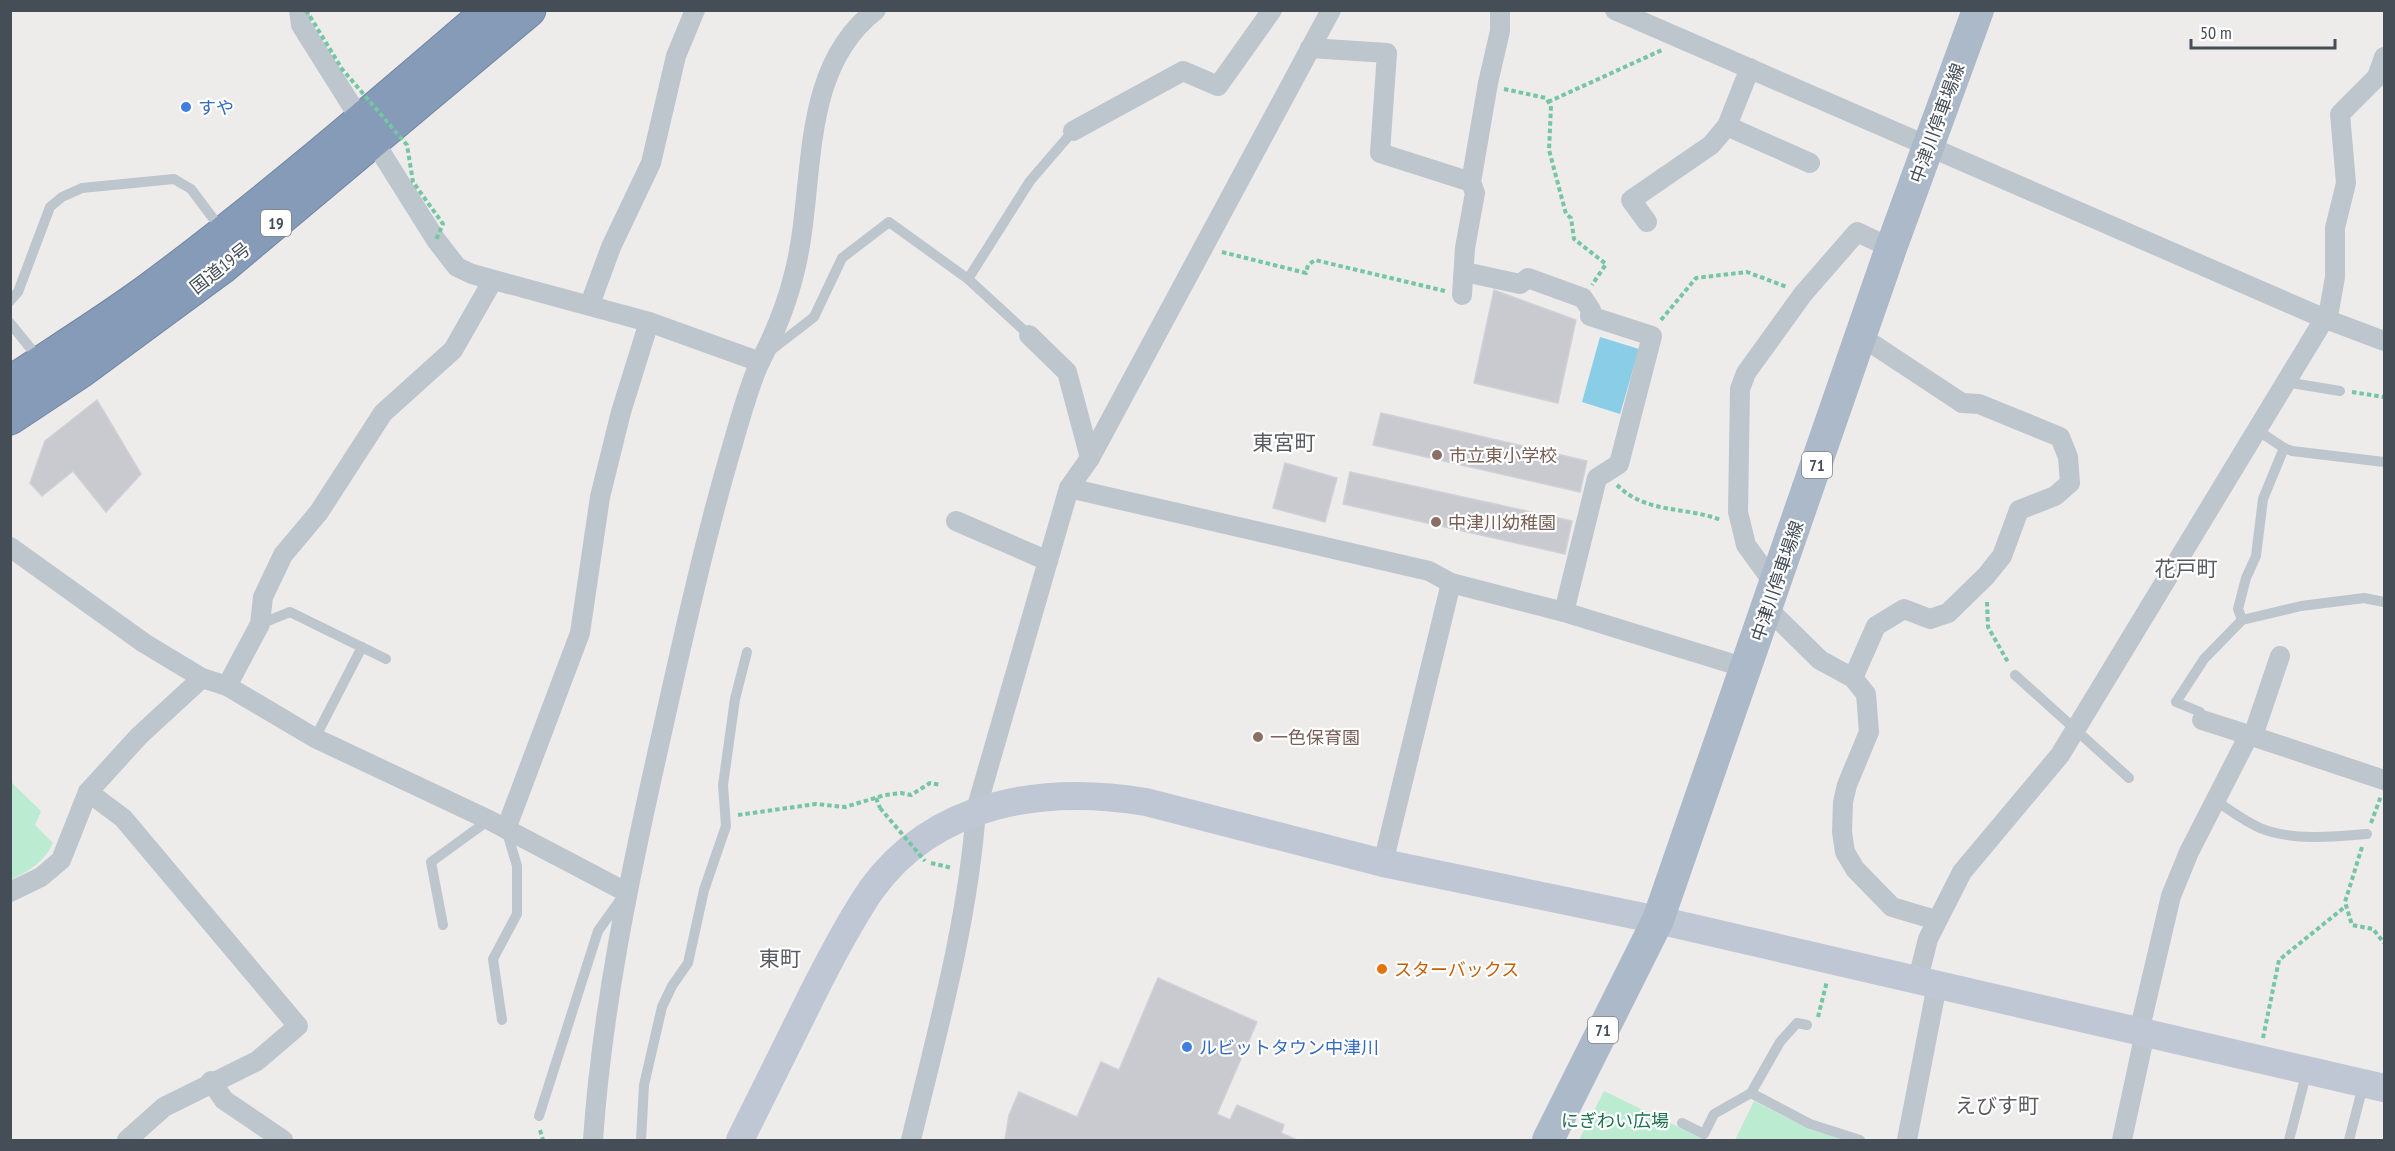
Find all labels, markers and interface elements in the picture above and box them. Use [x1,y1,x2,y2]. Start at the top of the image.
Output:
scale bar [2191,12,2335,50]
text: 50 m [2200,21,2232,44]
street label: 中津川停車場線 [1905,60,1969,186]
place label: すや [198,96,234,119]
marker: すや [179,100,193,114]
road number: 19 [261,210,291,236]
street label: 国道19号 [185,237,255,299]
district label: 東宮町 [1253,429,1316,456]
place label: 市立東小学校 [1449,444,1557,467]
marker: 市立東小学校 [1430,448,1444,462]
road number: 71 [1802,452,1832,478]
place label: 中津川幼稚園 [1448,511,1556,534]
marker: 中津川幼稚園 [1429,515,1443,529]
street label: 中津川停車場線 [1746,518,1808,644]
district label: 花戸町 [2155,555,2218,582]
place label: 一色保育園 [1270,726,1360,749]
marker: 一色保育園 [1251,730,1265,744]
district label: 東町 [759,945,801,972]
place label: スターバックス [1394,958,1519,981]
marker: スターバックス [1375,962,1389,976]
road number: 71 [1588,1017,1618,1043]
place label: ルビットタウン中津川 [1199,1036,1379,1059]
marker: ルビットタウン中津川 [1180,1040,1194,1054]
district label: えびす町 [1955,1092,2039,1119]
park label: にぎわい広場 [1561,1109,1669,1132]

